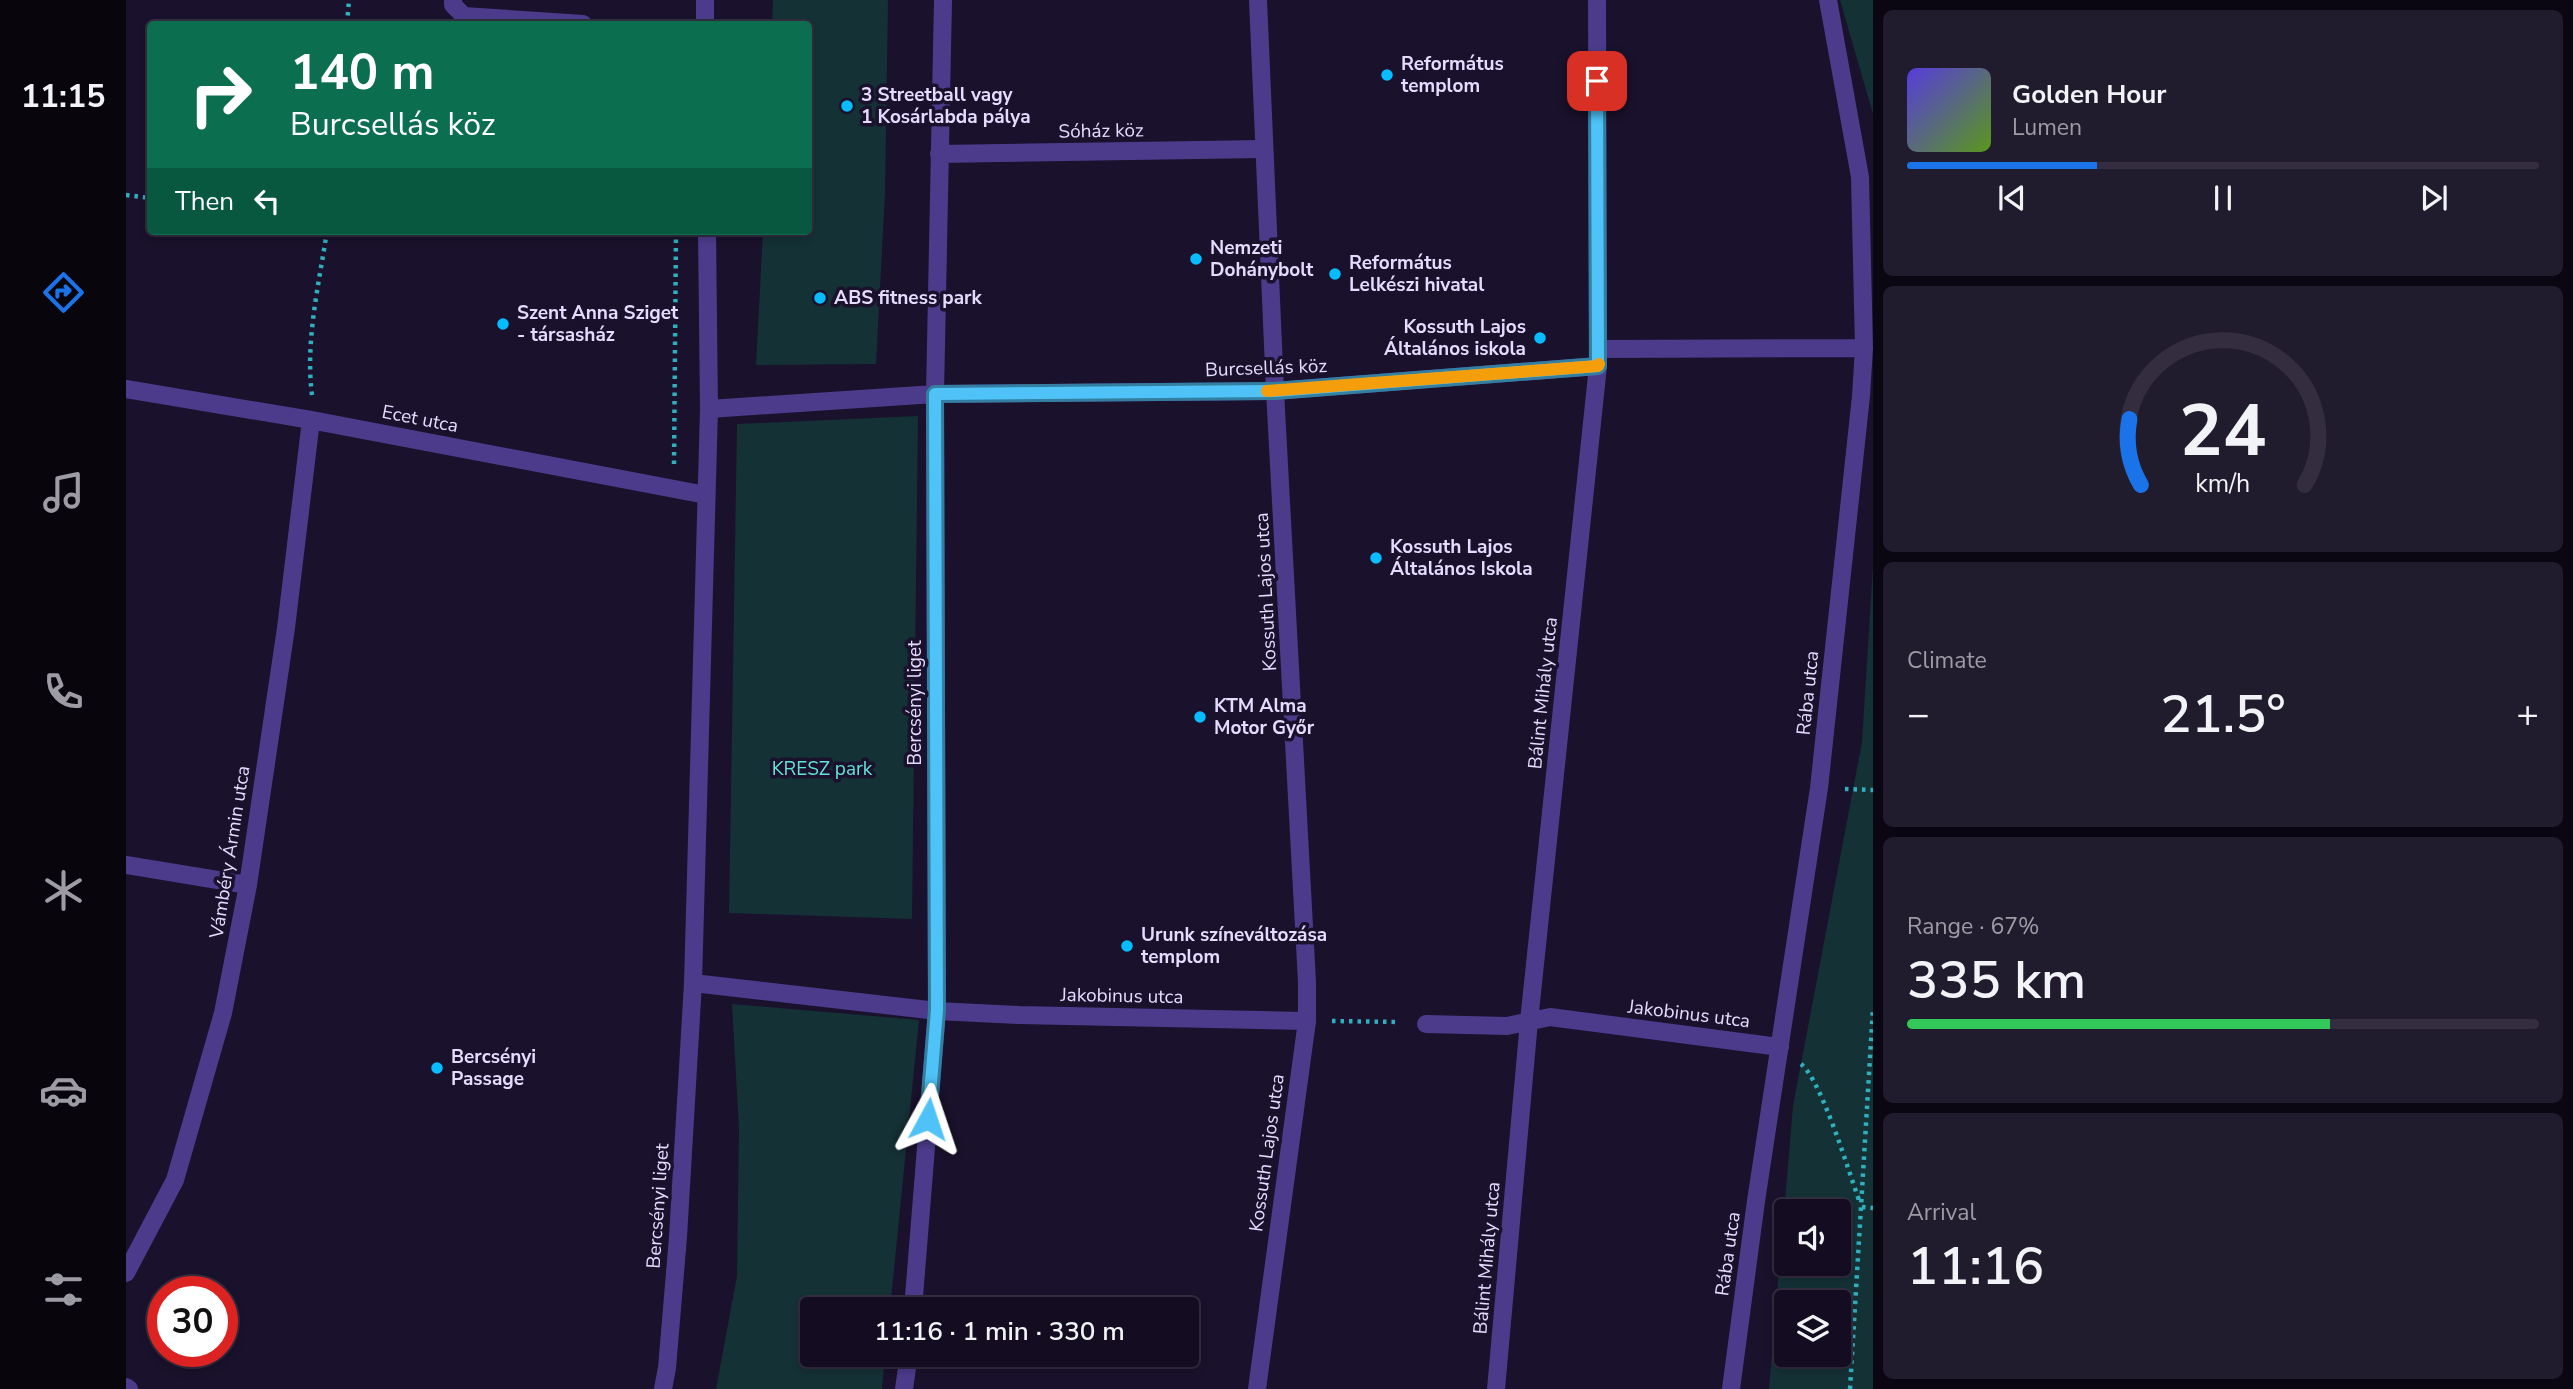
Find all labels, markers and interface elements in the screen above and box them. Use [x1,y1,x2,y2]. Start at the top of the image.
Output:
text: 140 m [290,39,434,106]
icon: right [175,49,266,140]
place label: Református templom [1401,51,1504,99]
pin [1567,51,1627,111]
icon: arrive [1578,62,1616,100]
marker: Református templom [1379,67,1395,83]
text: 11:15 [21,75,105,118]
text: Golden Hour [2012,77,2167,112]
place label: 3 Streetball vagy 1 Kosárlabda pálya [861,82,1031,130]
marker: 3 Streetball vagy 1 Kosárlabda pálya [839,98,855,114]
text: Burcsellás köz [290,103,496,146]
text: Lumen [2012,112,2082,143]
street label: Sóház köz [1058,117,1144,145]
icon: previous [1993,179,2031,217]
icon: pause [2204,179,2242,217]
icon: next [2415,179,2453,217]
icon: left [248,182,286,220]
text: Then [175,184,234,219]
place label: Nemzeti Dohánybolt [1210,235,1314,283]
place label: Református Lelkészi hivatal [1349,250,1484,298]
marker: Nemzeti Dohánybolt [1188,251,1204,267]
marker: Református Lelkészi hivatal [1327,266,1343,282]
icon: directions [39,268,88,317]
place label: ABS fitness park [834,285,983,311]
marker: ABS fitness park [812,290,828,306]
place label: Szent Anna Sziget - társasház [517,300,679,348]
place label: Kossuth Lajos Általános iskola [1384,314,1526,362]
marker: Szent Anna Sziget - társasház [495,316,511,332]
marker: Kossuth Lajos Általános iskola [1532,330,1548,346]
street label: Burcsellás köz [1205,353,1328,383]
text: 24 [2179,381,2267,481]
street label: Ecet utca [380,399,460,439]
text: km/h [2195,466,2251,500]
icon: music [39,468,88,517]
street label: Kossuth Lajos utca [1249,512,1283,672]
place label: Kossuth Lajos Általános Iskola [1390,534,1533,582]
marker: Kossuth Lajos Általános Iskola [1368,550,1384,566]
street label: Bálint Mihály utca [1522,616,1564,770]
street label: Bercsényi liget [902,640,928,766]
text: Climate [1907,645,1987,676]
street label: Rába utca [1791,649,1825,737]
icon: phone [39,667,88,716]
text: 21.5° [2160,679,2286,750]
text: − [1907,689,1930,740]
text: + [2516,689,2539,740]
place label: KTM Alma Motor Győr [1214,693,1315,741]
marker: KTM Alma Motor Győr [1192,709,1208,725]
park label: KRESZ park [772,756,873,782]
street label: Vámbéry Ármin utca [203,764,256,941]
icon: climate [39,866,88,915]
text: Range · 67% [1907,911,2039,942]
place label: Urunk színeváltozása templom [1141,922,1327,970]
marker: Urunk színeváltozása templom [1119,938,1135,954]
text: 335 km [1907,945,2086,1016]
street label: Jakobinus utca [1059,982,1184,1010]
street label: Jakobinus utca [1625,993,1752,1034]
place label: Bercsényi Passage [451,1044,536,1092]
marker: Bercsényi Passage [429,1060,445,1076]
icon: car [39,1066,88,1115]
street label: Kossuth Lajos utca [1243,1072,1291,1234]
position arrow [891,1082,965,1156]
street label: Bercsényi liget [641,1142,675,1269]
street label: Bálint Mihály utca [1467,1181,1507,1335]
text: Arrival [1907,1197,1976,1228]
map controls [1774,1199,1851,1367]
button: sound [1774,1199,1851,1276]
street label: Rába utca [1709,1210,1747,1298]
text: 11:16 [1907,1231,2044,1302]
icon: filters [39,1265,88,1314]
speed limit sign: 30 [147,1276,238,1367]
button: layers [1774,1290,1851,1367]
text: 11:16 · 1 min · 330 m [874,1314,1125,1349]

